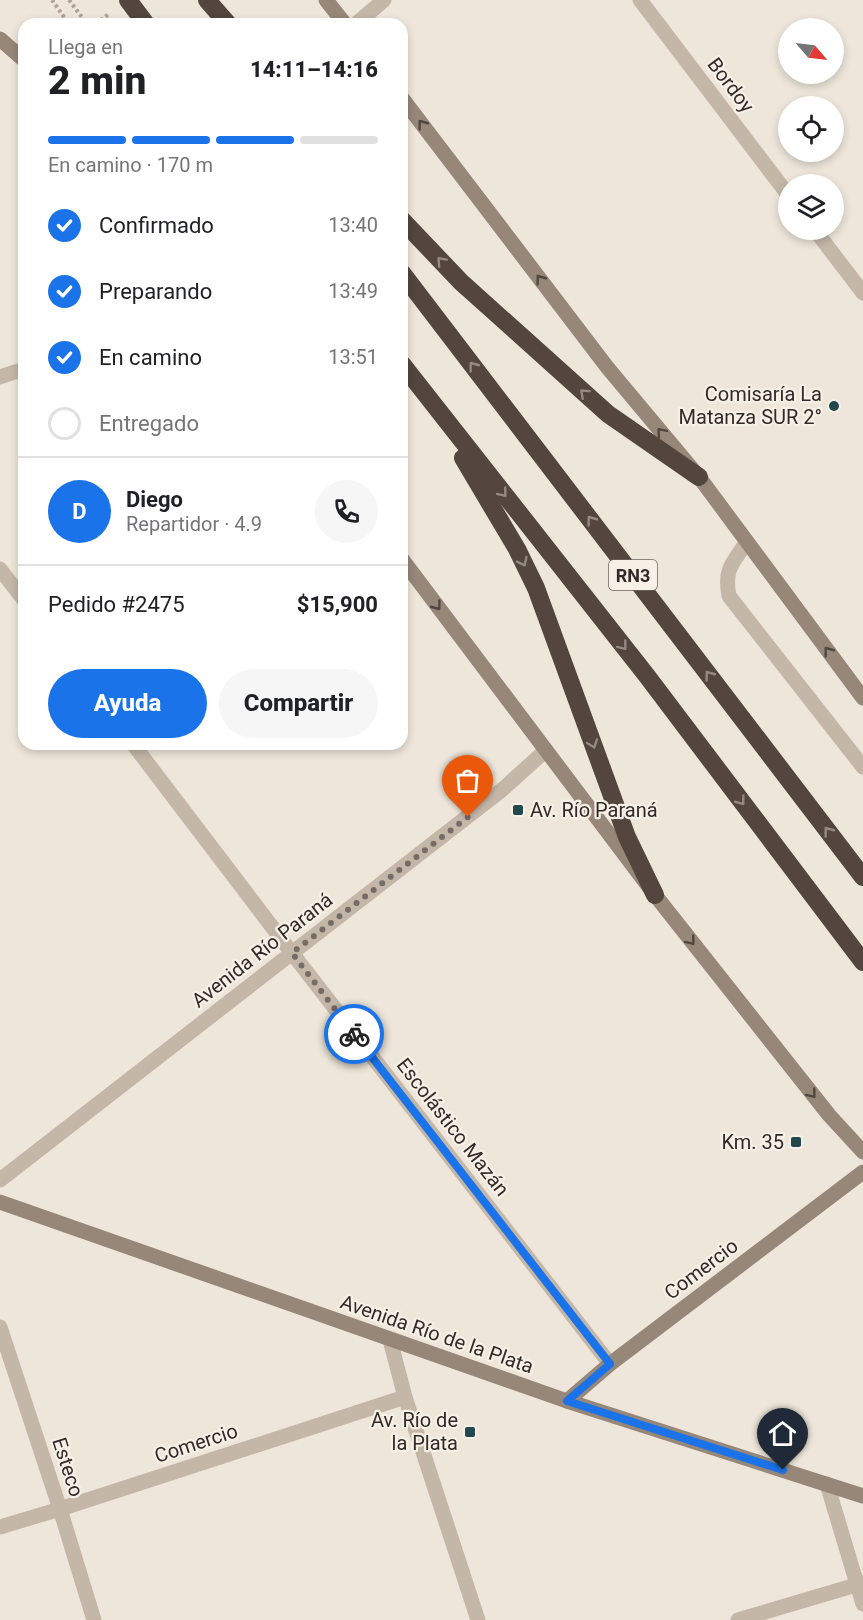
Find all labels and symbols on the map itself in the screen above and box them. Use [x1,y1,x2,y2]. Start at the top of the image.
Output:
north arrow [778,18,844,84]
street label: Bordoy [703,53,760,118]
one-way arrow [418,120,429,131]
one-way arrow [437,257,448,268]
one-way arrow [537,275,548,286]
one-way arrow [469,361,480,372]
place label: Comisaría La Matanza SUR 2° [679,382,822,429]
one-way arrow [580,389,591,400]
marker: Comisaría La Matanza SUR 2° [827,399,841,413]
one-way arrow [658,428,669,439]
one-way arrow [495,486,506,497]
one-way arrow [588,516,599,527]
one-way arrow [515,556,527,567]
road number: RN3 [609,560,657,590]
one-way arrow [430,599,441,610]
one-way arrow [616,639,627,650]
one-way arrow [824,647,835,658]
one-way arrow [706,671,717,682]
one-way arrow [586,738,598,749]
pin [442,755,493,817]
one-way arrow [734,795,745,806]
place label: Av. Río Paraná [530,798,658,822]
marker: Av. Río Paraná [511,803,525,817]
one-way arrow [824,826,835,837]
street label: Avenida Río Paraná [187,888,337,1012]
one-way arrow [684,934,695,945]
courier [324,1004,384,1064]
street label: Escolástico Mazán [392,1053,514,1201]
one-way arrow [805,1087,816,1098]
place label: Km. 35 [721,1130,784,1154]
marker: Km. 35 [789,1135,803,1149]
street label: Comercio [659,1234,743,1304]
street label: Avenida Río de la Plata [337,1290,537,1378]
place label: Av. Río de la Plata [371,1408,458,1455]
pin [757,1408,808,1470]
street label: Comercio [151,1418,241,1468]
marker: Av. Río de la Plata [463,1425,477,1439]
street label: Esteco [47,1434,89,1500]

